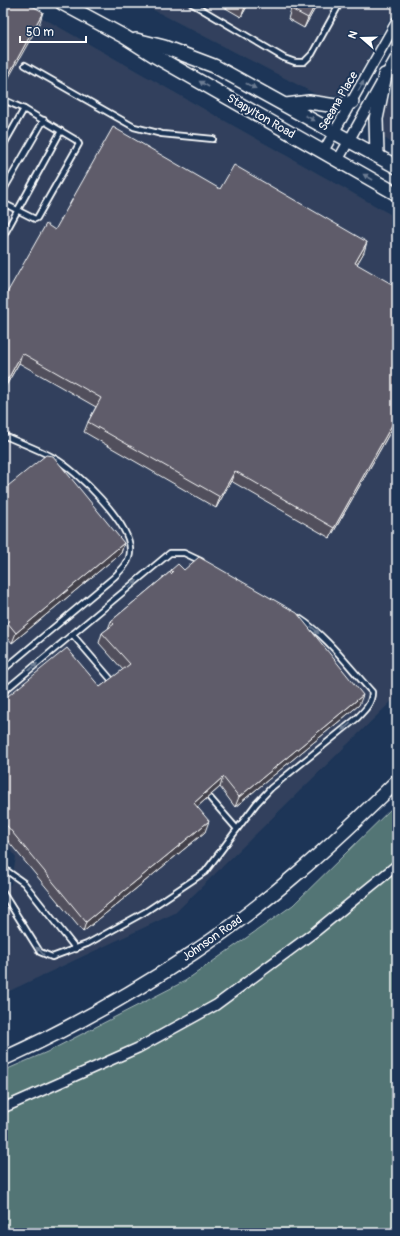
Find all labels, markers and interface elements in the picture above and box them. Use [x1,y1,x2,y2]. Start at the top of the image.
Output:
scale bar [20,18,86,44]
north arrow [342,18,382,58]
text: 50 m [26,25,54,40]
text: N [346,29,361,40]
street label: Seeana Place [315,69,361,134]
one-way arrow [357,80,364,92]
one-way arrow [198,81,210,88]
one-way arrow [245,83,257,89]
street label: Stapylton Road [224,91,298,142]
one-way arrow [305,115,316,122]
one-way arrow [362,174,373,181]
one-way arrow [128,579,138,588]
one-way arrow [310,625,320,635]
one-way arrow [28,662,38,671]
one-way arrow [340,722,351,731]
street label: Johnson Road [179,912,245,965]
one-way arrow [35,946,45,955]

